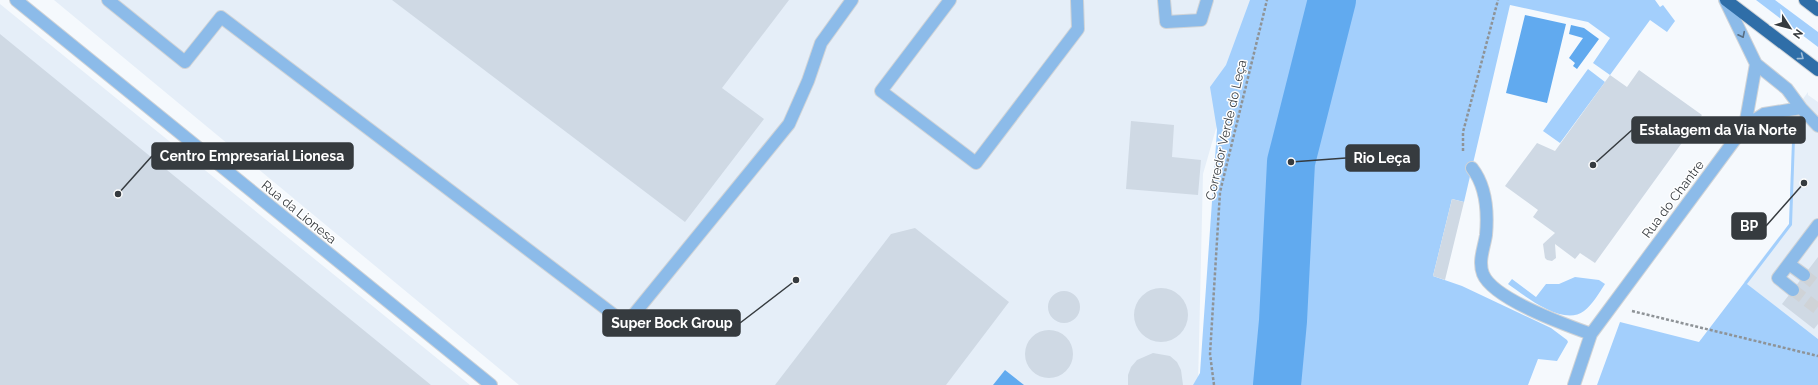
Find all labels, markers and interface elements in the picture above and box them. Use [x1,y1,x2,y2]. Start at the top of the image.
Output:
north arrow [1770,8,1810,48]
text: N [1790,26,1805,41]
one-way arrow [1737,31,1745,38]
one-way arrow [1797,53,1804,60]
street label: Corredor Verde do Leça [1203,58,1249,202]
callout: Estalagem da Via Norte [1632,117,1805,143]
text: Estalagem da Via Norte [1639,122,1797,138]
callout: Centro Empresarial Lionesa [152,143,353,169]
callout: Rio Leça [1346,145,1419,171]
text: Centro Empresarial Lionesa [160,148,344,164]
text: Rio Leça [1353,150,1411,166]
street label: Rua do Chantre [1639,157,1707,241]
street label: Rua da Lionesa [259,177,339,247]
callout: BP [1732,213,1766,239]
text: BP [1740,218,1758,234]
callout: Super Bock Group [603,310,740,336]
text: Super Bock Group [611,315,733,331]

